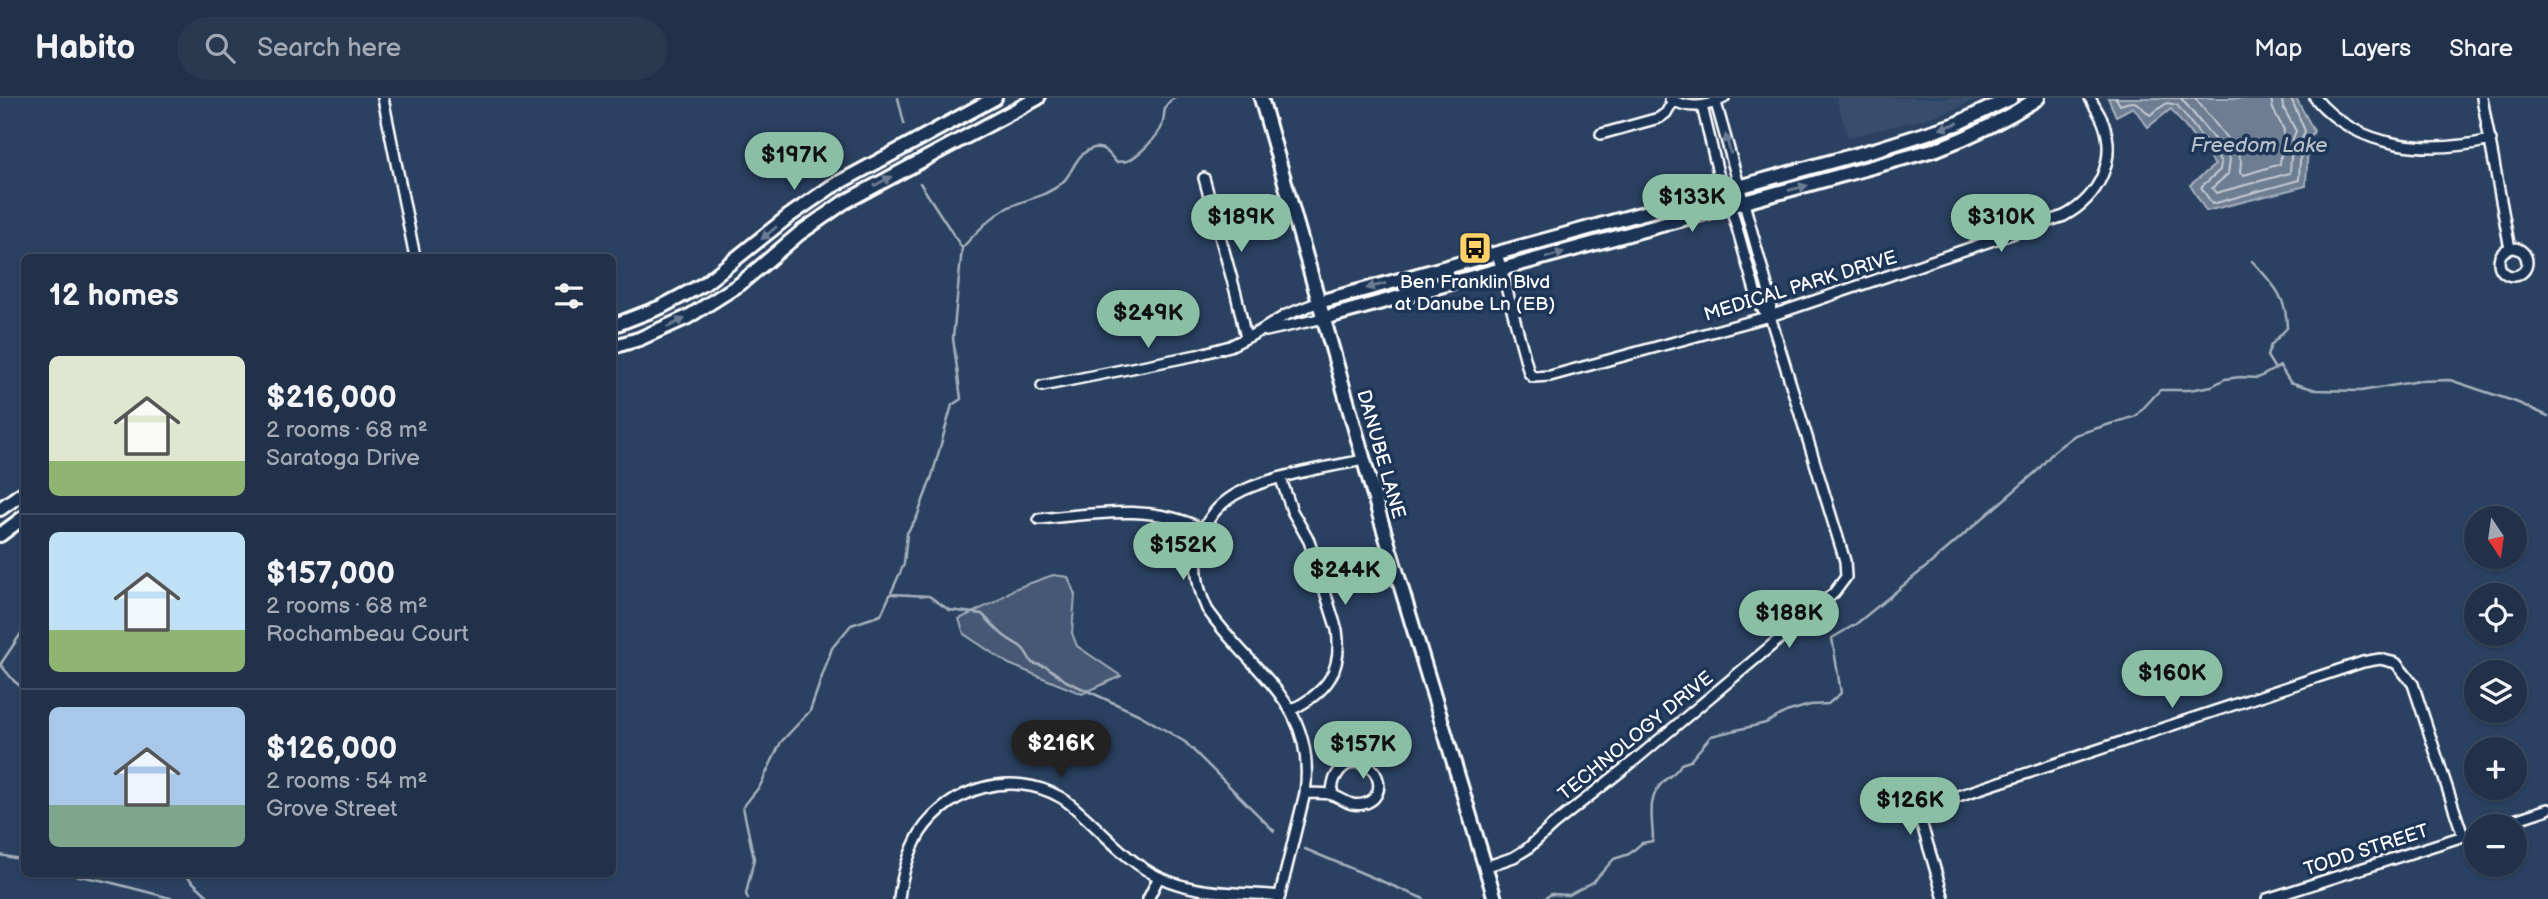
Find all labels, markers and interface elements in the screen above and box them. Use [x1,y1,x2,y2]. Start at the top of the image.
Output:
search box [177,17,667,80]
text: Habito [35,28,135,68]
icon: search [201,29,239,67]
text: Search here [257,33,401,64]
text: Map [2254,34,2302,63]
text: Layers [2340,34,2411,63]
text: Share [2449,34,2513,63]
one-way arrow [1939,121,1960,132]
pin: $197K [745,132,843,192]
one-way arrow [1722,133,1733,155]
water label: Freedom Lake [2191,133,2327,158]
text: $197K [761,141,827,169]
pin: $133K [1643,174,1741,234]
one-way arrow [874,175,893,187]
one-way arrow [1788,182,1809,192]
text: $133K [1658,183,1726,211]
pin: $189K [1192,194,1290,254]
pin: $310K [1952,194,2050,254]
text: $189K [1207,203,1275,231]
text: $310K [1967,203,2035,231]
one-way arrow [761,225,778,240]
bus stop icon: Ben Franklin Blvd at Danube Ln (EB) [1456,229,1494,267]
street label: MEDICAL PARK DRIVE [1701,246,1900,327]
one-way arrow [1544,249,1566,260]
place label: Ben Franklin Blvd at Danube Ln (EB) [1395,271,1555,316]
icon: filters [550,277,588,315]
text: 12 homes [49,278,179,314]
one-way arrow [1365,282,1386,292]
pin: $249K [1099,290,1197,350]
text: $249K [1113,299,1183,327]
one-way arrow [666,317,686,328]
text: $216,000 [266,380,397,416]
icon: home [105,384,189,468]
street label: DANUBE LANE [1351,387,1410,522]
text: 2 rooms · 68 m² [266,416,428,444]
text: Saratoga Drive [266,444,420,472]
north arrow [2464,506,2527,569]
map controls [2464,506,2527,877]
pin: $152K [1134,522,1232,582]
text: $152K [1149,531,1217,559]
pin: $244K [1296,547,1394,607]
text: $157,000 [266,556,395,592]
text: $244K [1310,556,1380,584]
icon: home [105,560,189,644]
button: locate [2464,583,2527,646]
pin: $188K [1740,590,1838,650]
text: 2 rooms · 68 m² [266,592,428,620]
text: $188K [1755,599,1823,627]
text: Rochambeau Court [266,620,469,648]
pin: $160K [2123,650,2221,710]
text: $160K [2138,659,2206,687]
button: layers [2464,660,2527,723]
street label: TECHNOLOGY DRIVE [1554,667,1718,806]
pin: $216K [1012,720,1110,780]
pin: $157K [1314,722,1412,781]
text: $216K [1027,729,1095,757]
text: $157K [1330,730,1396,758]
text: $126,000 [266,731,397,767]
icon: home [105,735,189,819]
button: + [2464,737,2527,800]
text: 2 rooms · 54 m² [266,767,428,795]
pin: $126K [1861,778,1959,837]
text: $126K [1876,786,1944,814]
text: Grove Street [266,795,397,823]
button: − [2464,814,2527,877]
street label: TODD STREET [2301,819,2432,881]

